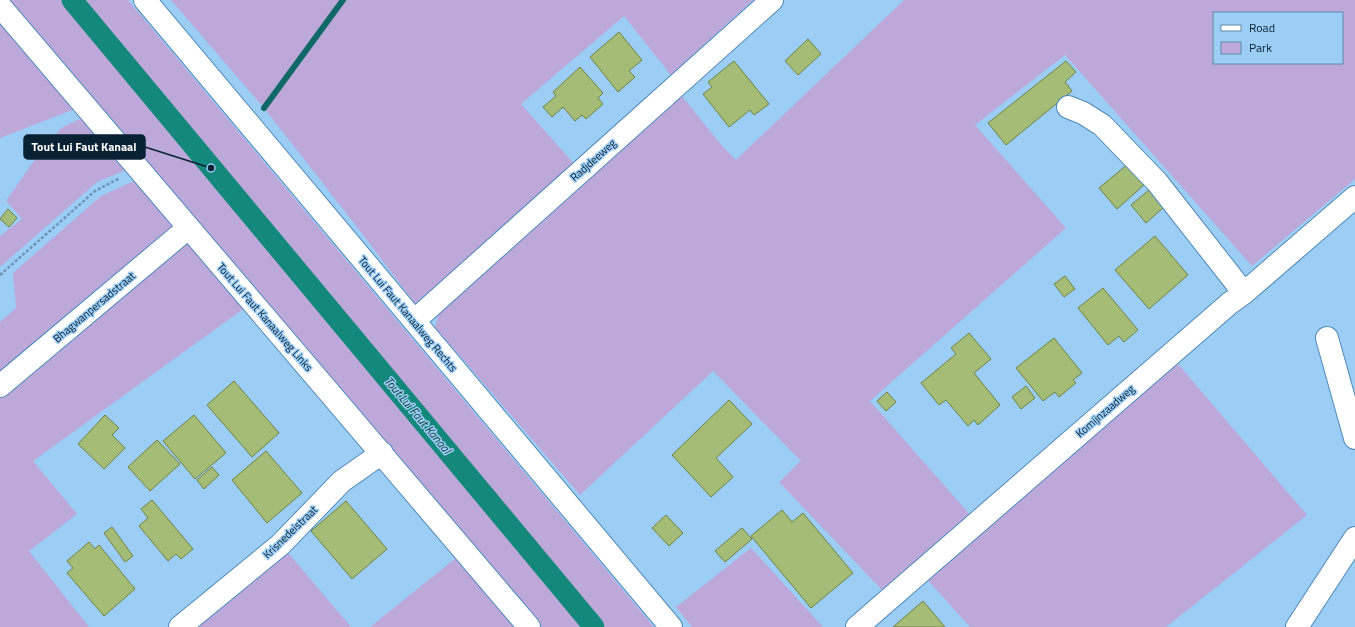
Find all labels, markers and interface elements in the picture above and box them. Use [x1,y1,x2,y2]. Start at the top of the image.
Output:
legend [1213,12,1343,64]
text: Road [1249,18,1275,37]
text: Park [1249,38,1272,57]
callout: Tout Lui Faut Kanaal [24,135,145,159]
street label: Radjdeeweg [566,135,620,185]
text: Tout Lui Faut Kanaal [32,137,136,156]
street label: Tout Lui Faut Kanaalweg Rechts [355,253,461,375]
street label: Tout Lui Faut Kanaalweg Links [213,259,317,375]
street label: Bhagwanpersadstraat [49,268,139,346]
water label: Tout Lui Faut Kanaal [380,372,457,459]
street label: Komijnzaadweg [1072,381,1138,441]
street label: Krisnedeistraat [259,502,321,562]

